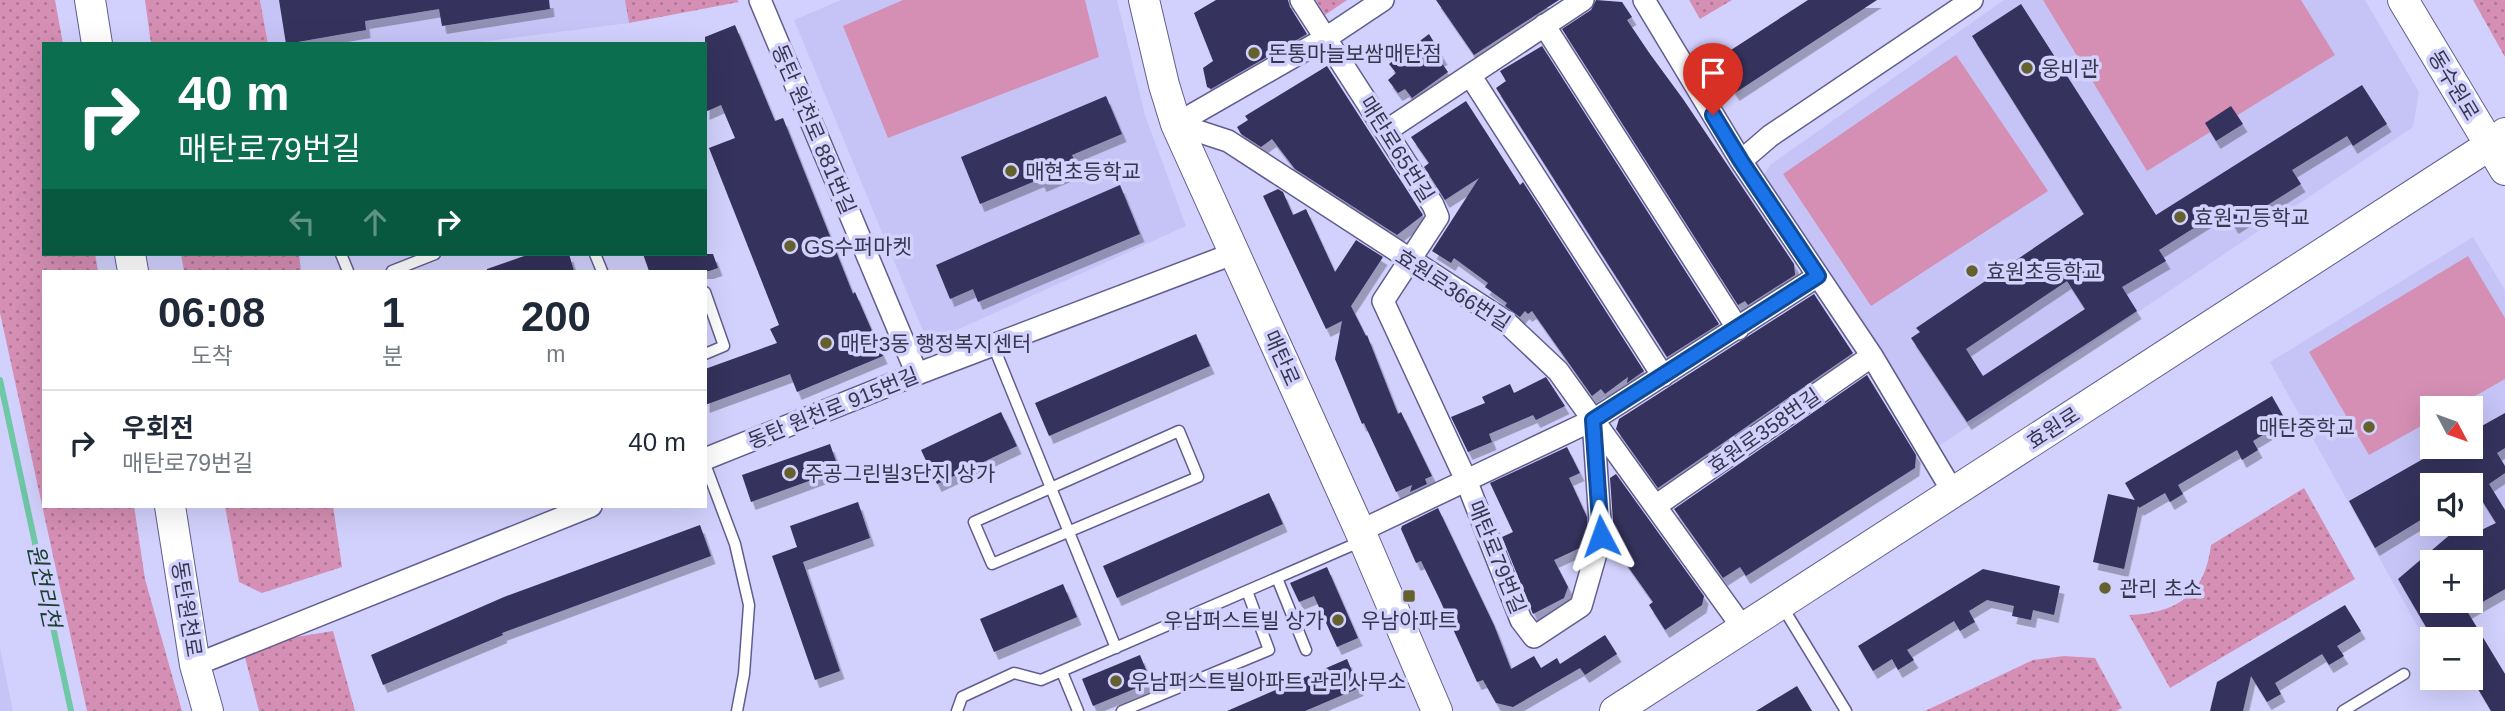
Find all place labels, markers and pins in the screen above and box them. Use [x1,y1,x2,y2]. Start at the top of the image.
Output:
place label: 돈통마늘보쌈매탄점 [1268,42,1442,65]
pin [1683,43,1743,115]
marker: 돈통마늘보쌈매탄점 [1246,45,1262,61]
place label: 웅비관 [2041,57,2099,80]
marker: 웅비관 [2019,60,2035,76]
place label: 매현초등학교 [1025,160,1141,183]
marker: 매현초등학교 [1003,163,1019,179]
place label: 효원고등학교 [2194,206,2310,229]
marker: 효원고등학교 [2172,209,2188,225]
place label: GS수퍼마켓 [804,235,912,258]
marker: GS수퍼마켓 [782,238,798,254]
place label: 효원초등학교 [1986,260,2102,283]
marker: 효원초등학교 [1964,263,1980,279]
place label: 매탄3동 행정복지센터 [840,332,1031,355]
marker: 매탄3동 행정복지센터 [818,335,834,351]
place label: 매탄중학교 [2258,416,2355,439]
marker: 매탄중학교 [2361,419,2377,435]
place label: 주공그린빌3단지 상가 [804,462,995,485]
marker: 주공그린빌3단지 상가 [782,465,798,481]
place label: 관리 초소 [2119,577,2202,600]
marker: 관리 초소 [2097,580,2113,596]
marker: 우남아파트 [1401,588,1417,604]
place label: 우남퍼스트빌 상가 [1164,609,1324,632]
place label: 우남아파트 [1361,609,1457,632]
marker: 우남퍼스트빌 상가 [1330,612,1346,628]
place label: 우남퍼스트빌아파트 관리사무소 [1130,670,1406,693]
marker: 우남퍼스트빌아파트 관리사무소 [1108,673,1124,689]

